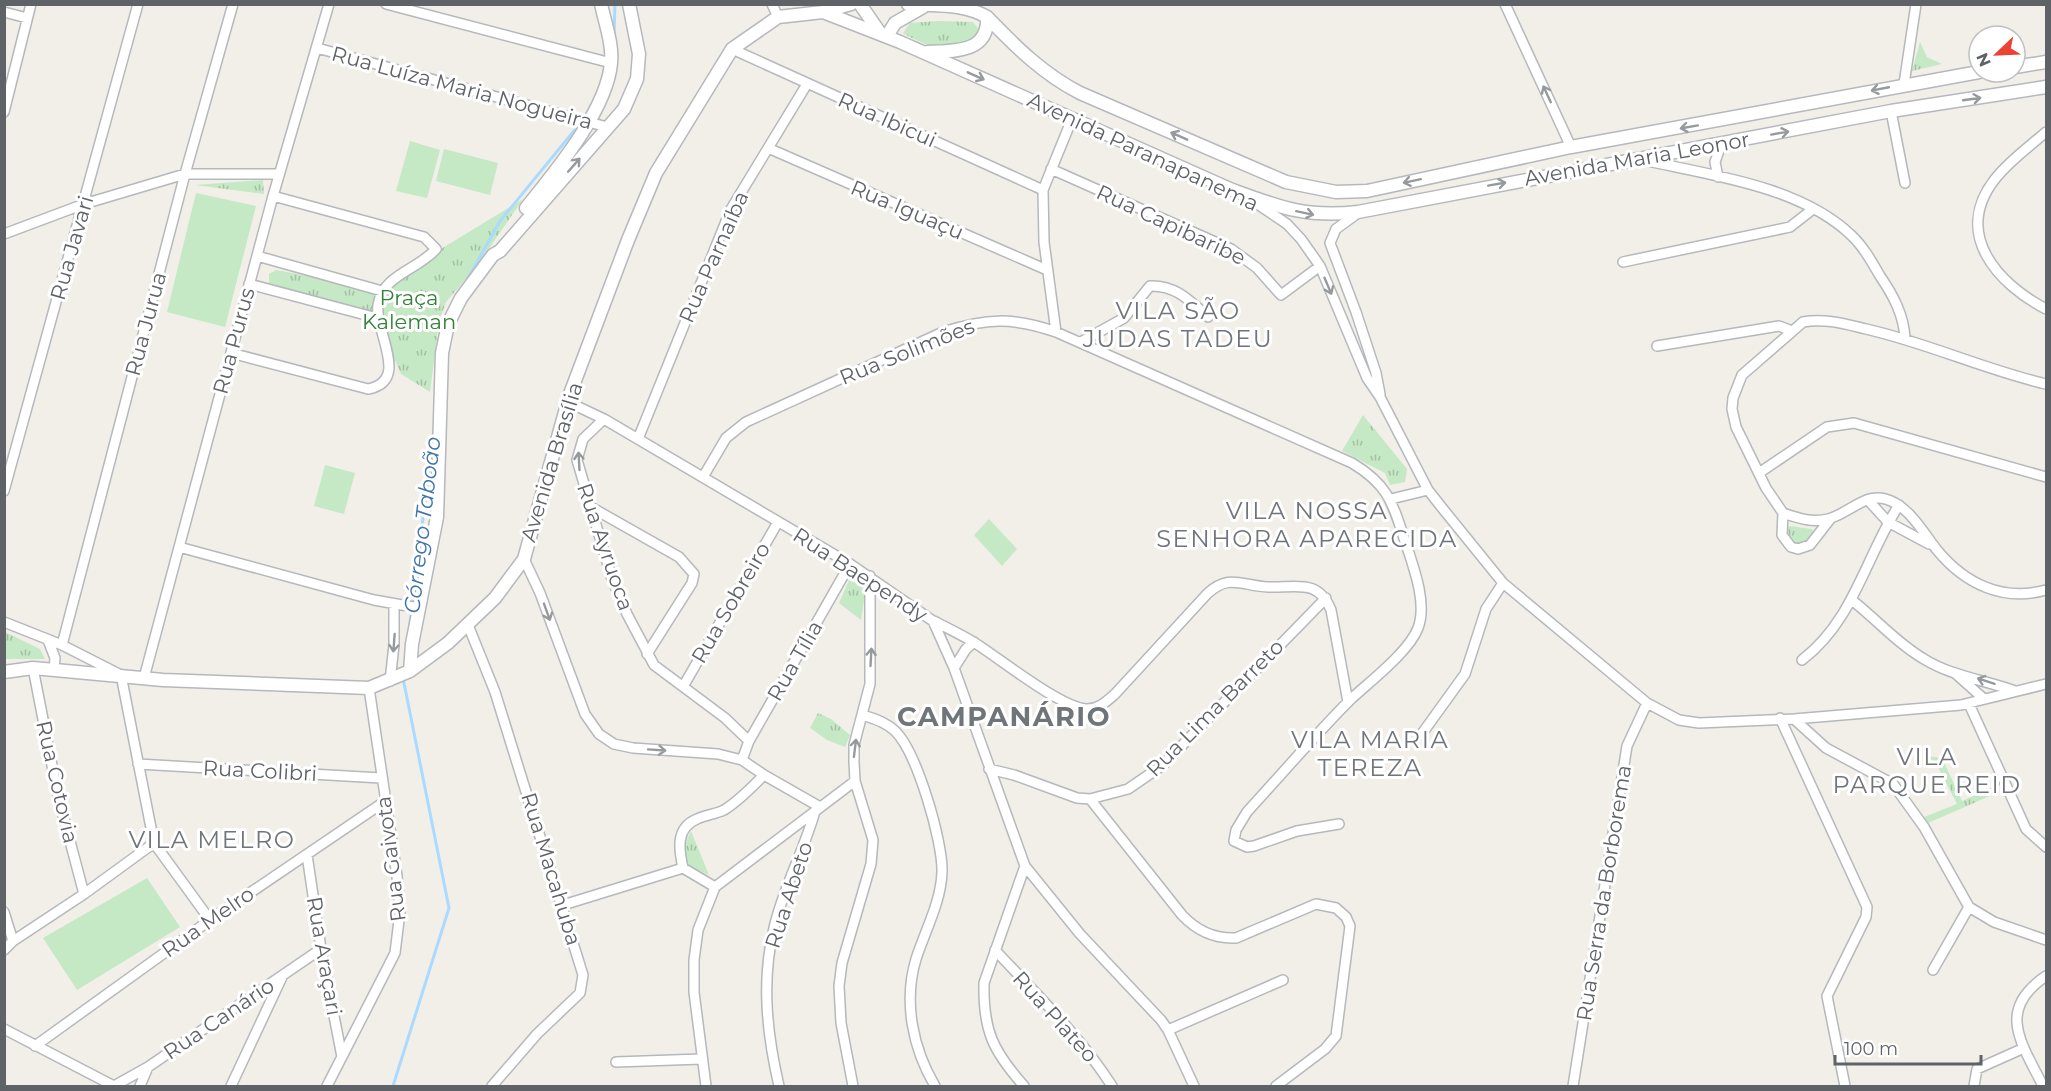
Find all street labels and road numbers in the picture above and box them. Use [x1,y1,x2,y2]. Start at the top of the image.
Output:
street label: Rua Luíza Maria Nogueira [329,41,595,134]
street label: Rua Ibicui [834,87,940,152]
street label: Avenida Paranapanema [1024,87,1263,216]
street label: Avenida Maria Leonor [1522,126,1752,191]
street label: Rua Iguaçu [847,175,967,245]
street label: Rua Capibaribe [1093,179,1250,270]
street label: Rua Parnaíba [673,187,754,326]
street label: Rua Javari [45,193,98,303]
street label: Rua Jurua [120,269,171,379]
street label: Rua Purus [207,285,260,397]
street label: Rua Solimões [836,313,978,390]
street label: Avenida Brasília [515,379,588,545]
street label: Rua Ayruoca [572,480,639,614]
street label: Rua Baependy [789,522,932,628]
street label: Rua Sobreiro [686,538,775,668]
street label: Rua Tília [762,616,828,705]
street label: Rua Lima Barreto [1141,634,1289,782]
street label: Rua Cotovia [31,718,84,846]
street label: Rua Colibri [202,755,318,786]
street label: Rua Serra da Borborema [1571,763,1636,1023]
street label: Rua Macahuba [516,789,587,948]
street label: Rua Gaivota [370,795,411,923]
street label: Rua Abeto [760,838,817,951]
street label: Rua Melro [157,881,259,962]
street label: Rua Araçari [302,894,347,1017]
street label: Rua Plateo [1008,966,1103,1067]
street label: Rua Canário [159,972,279,1065]

